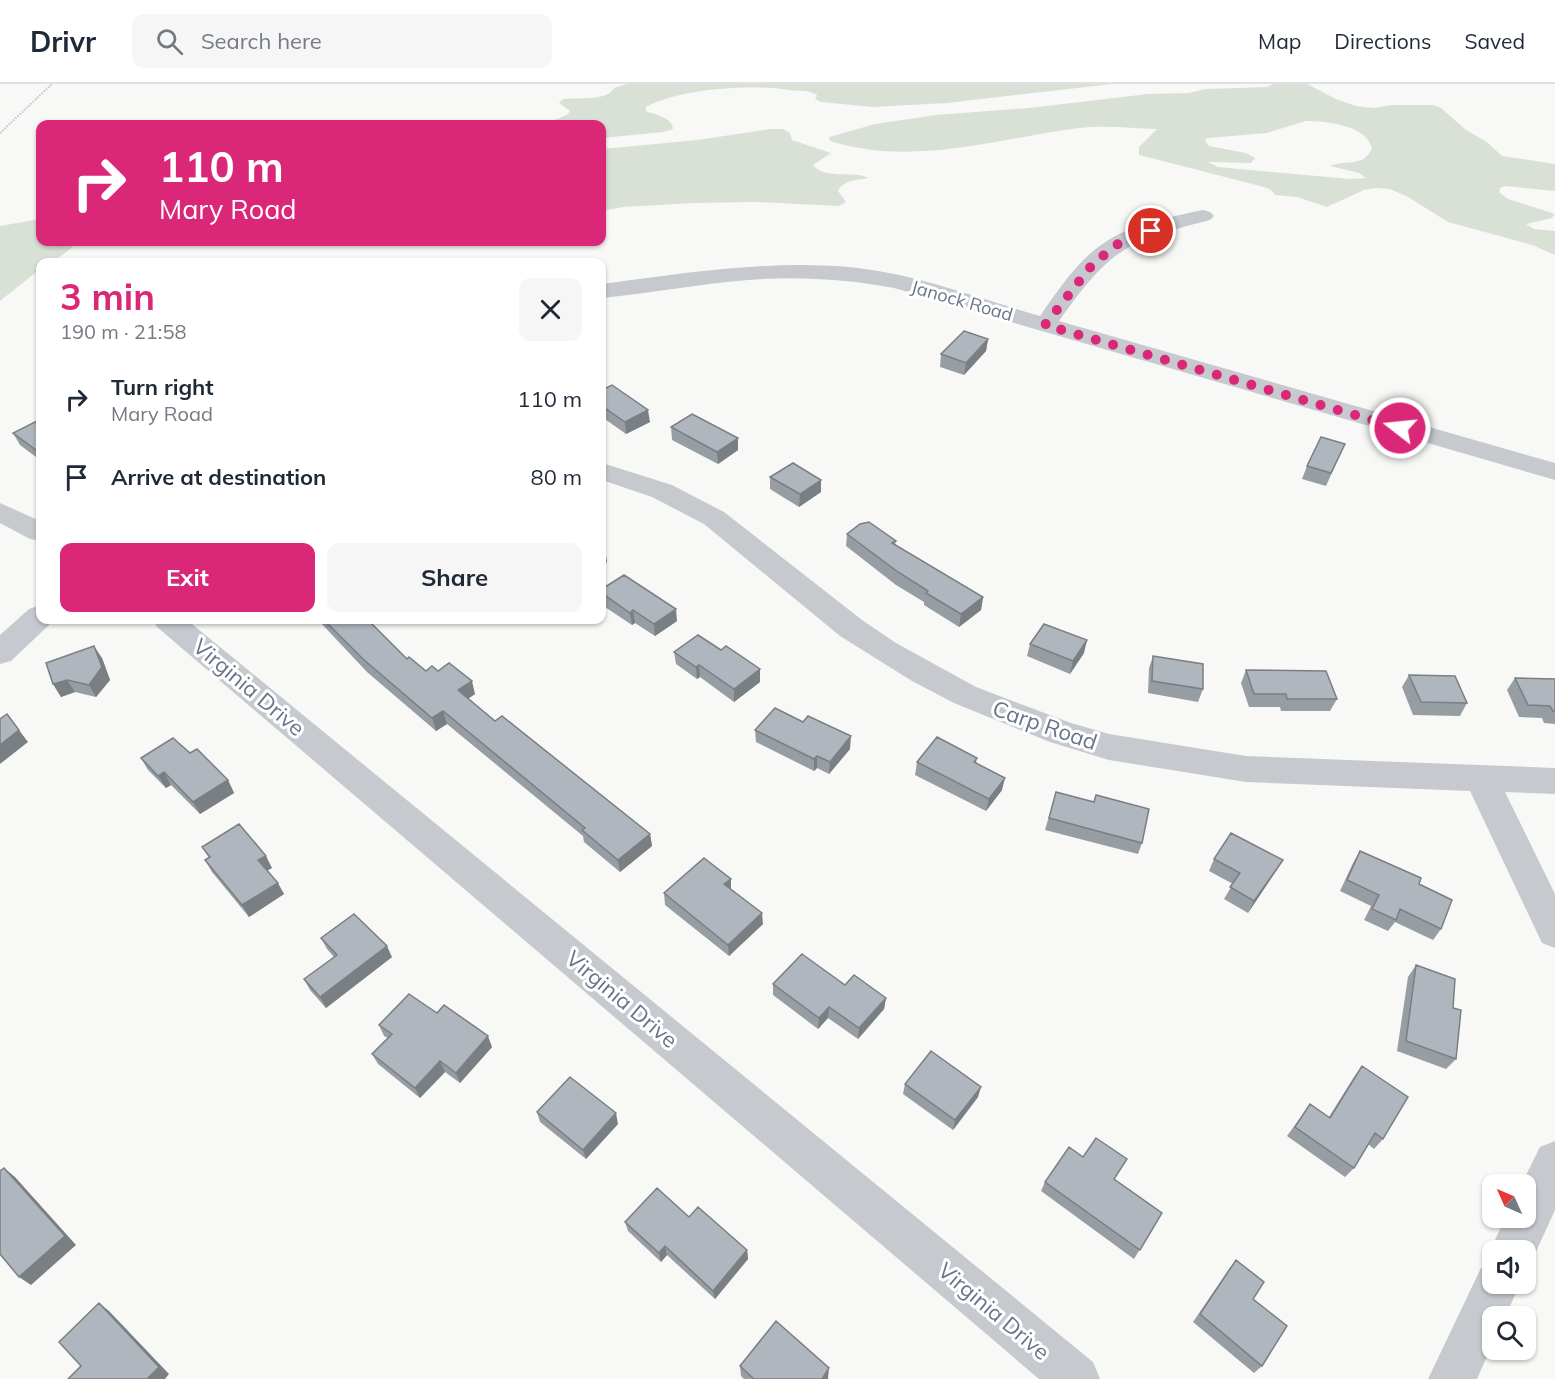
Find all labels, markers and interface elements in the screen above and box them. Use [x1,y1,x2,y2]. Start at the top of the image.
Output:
search box [132,14,552,68]
text: Drivr [30,24,96,59]
icon: search [153,25,186,58]
text: Search here [201,27,322,55]
text: Map [1258,28,1301,54]
text: Directions [1334,28,1431,54]
text: Saved [1464,28,1525,54]
text: 110 m [159,140,284,193]
icon: right [60,144,138,222]
text: Mary Road [159,192,297,226]
pin [1125,205,1176,256]
icon: arrive [1134,214,1167,247]
text: 3 min [60,274,155,319]
street label: Janock Road [909,275,1016,326]
button: close [519,278,582,341]
text: 190 m · 21:58 [60,319,186,344]
text: Turn right [111,373,214,401]
icon: right [60,383,93,416]
text: 110 m [517,385,582,413]
position arrow [1368,396,1432,460]
text: Mary Road [111,401,213,426]
icon: arrive [60,461,93,494]
text: Arrive at destination [111,463,326,491]
text: 80 m [531,463,582,491]
button: Exit [60,543,315,612]
button: Share [327,543,582,612]
street label: Virginia Drive [187,632,311,742]
street label: Carp Road [989,694,1101,756]
street label: Virginia Drive [560,944,684,1054]
north arrow [1482,1174,1536,1228]
map controls [1482,1174,1536,1360]
button: sound [1482,1240,1536,1294]
street label: Virginia Drive [932,1256,1056,1366]
button: search [1482,1306,1536,1360]

